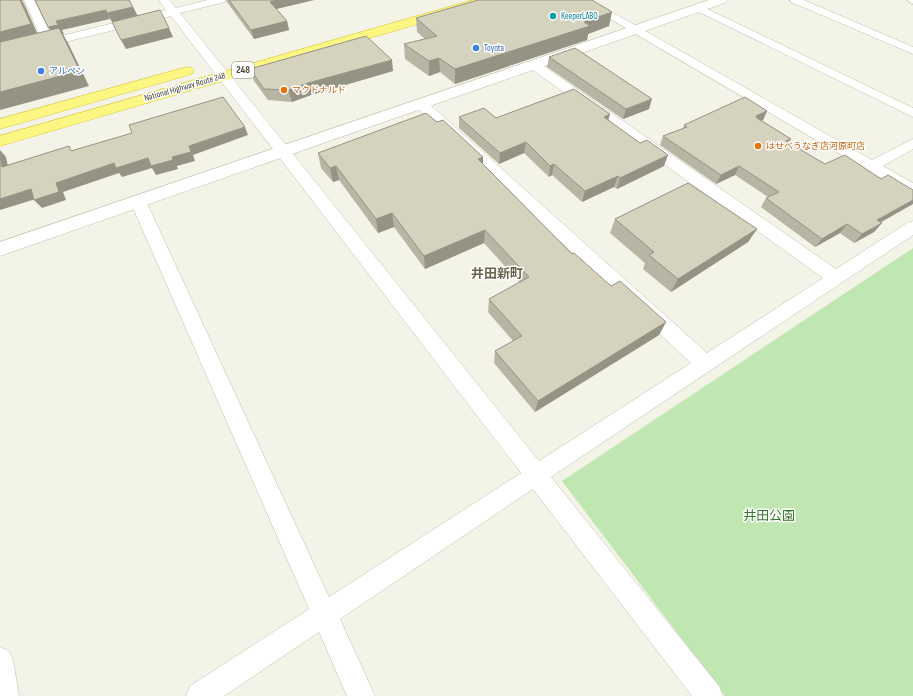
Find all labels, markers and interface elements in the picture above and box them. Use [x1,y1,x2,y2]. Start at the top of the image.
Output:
marker: KeeperLABO [548,11,558,21]
place label: KeeperLABO [561,11,598,22]
marker: Toyota [471,43,481,53]
place label: Toyota [484,43,504,54]
road number: 248 [232,62,254,78]
marker: アルペン [36,66,46,76]
place label: アルペン [49,66,85,77]
street label: National Highway Route 248 [143,70,227,104]
marker: マクドナルド [279,85,289,95]
place label: マクドナルド [292,85,346,96]
marker: はせべうなぎ店河原町店 [753,141,763,151]
place label: はせべうなぎ店河原町店 [766,141,865,152]
district label: 井田新町 [471,266,523,282]
park label: 井田公園 [743,508,795,524]

